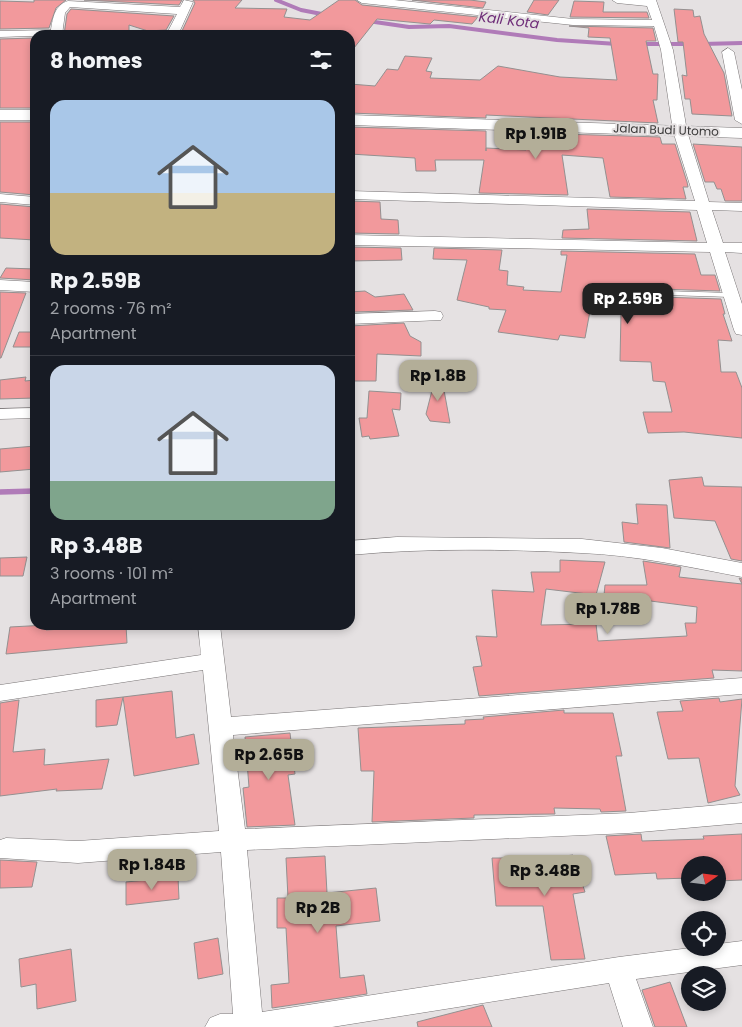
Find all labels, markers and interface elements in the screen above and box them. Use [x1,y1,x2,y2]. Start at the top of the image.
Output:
water label: Kali Kota [478,6,541,34]
text: 8 homes [50,46,142,75]
icon: filters [307,46,335,74]
pin: Rp 1.91B [484,118,588,160]
street label: Jalan Budi Utomo [613,119,720,140]
text: Rp 1.91B [505,122,567,145]
icon: home [148,132,238,222]
text: Rp 2.59B [50,266,141,295]
pin: Rp 2.59B [576,282,680,325]
text: Rp 2.59B [593,287,663,310]
text: 2 rooms · 76 m² [50,297,172,320]
text: Apartment [50,322,137,345]
pin: Rp 1.8B [392,360,484,402]
text: Rp 1.8B [410,364,466,387]
icon: home [148,398,238,488]
text: Rp 3.48B [50,531,143,560]
text: 3 rooms · 101 m² [50,562,173,585]
text: Apartment [50,587,137,610]
pin: Rp 1.78B [556,592,660,635]
text: Rp 1.78B [576,597,640,620]
pin: Rp 2.65B [217,738,321,781]
text: Rp 2.65B [234,743,304,766]
pin: Rp 1.84B [100,848,204,891]
text: Rp 1.84B [119,853,185,876]
pin: Rp 3.48B [493,854,597,897]
north arrow [681,856,726,901]
map controls [681,856,726,1011]
text: Rp 3.48B [510,859,580,882]
pin: Rp 2B [283,892,353,934]
text: Rp 2B [296,896,340,919]
button: locate [681,911,726,956]
button: layers [681,966,726,1011]

